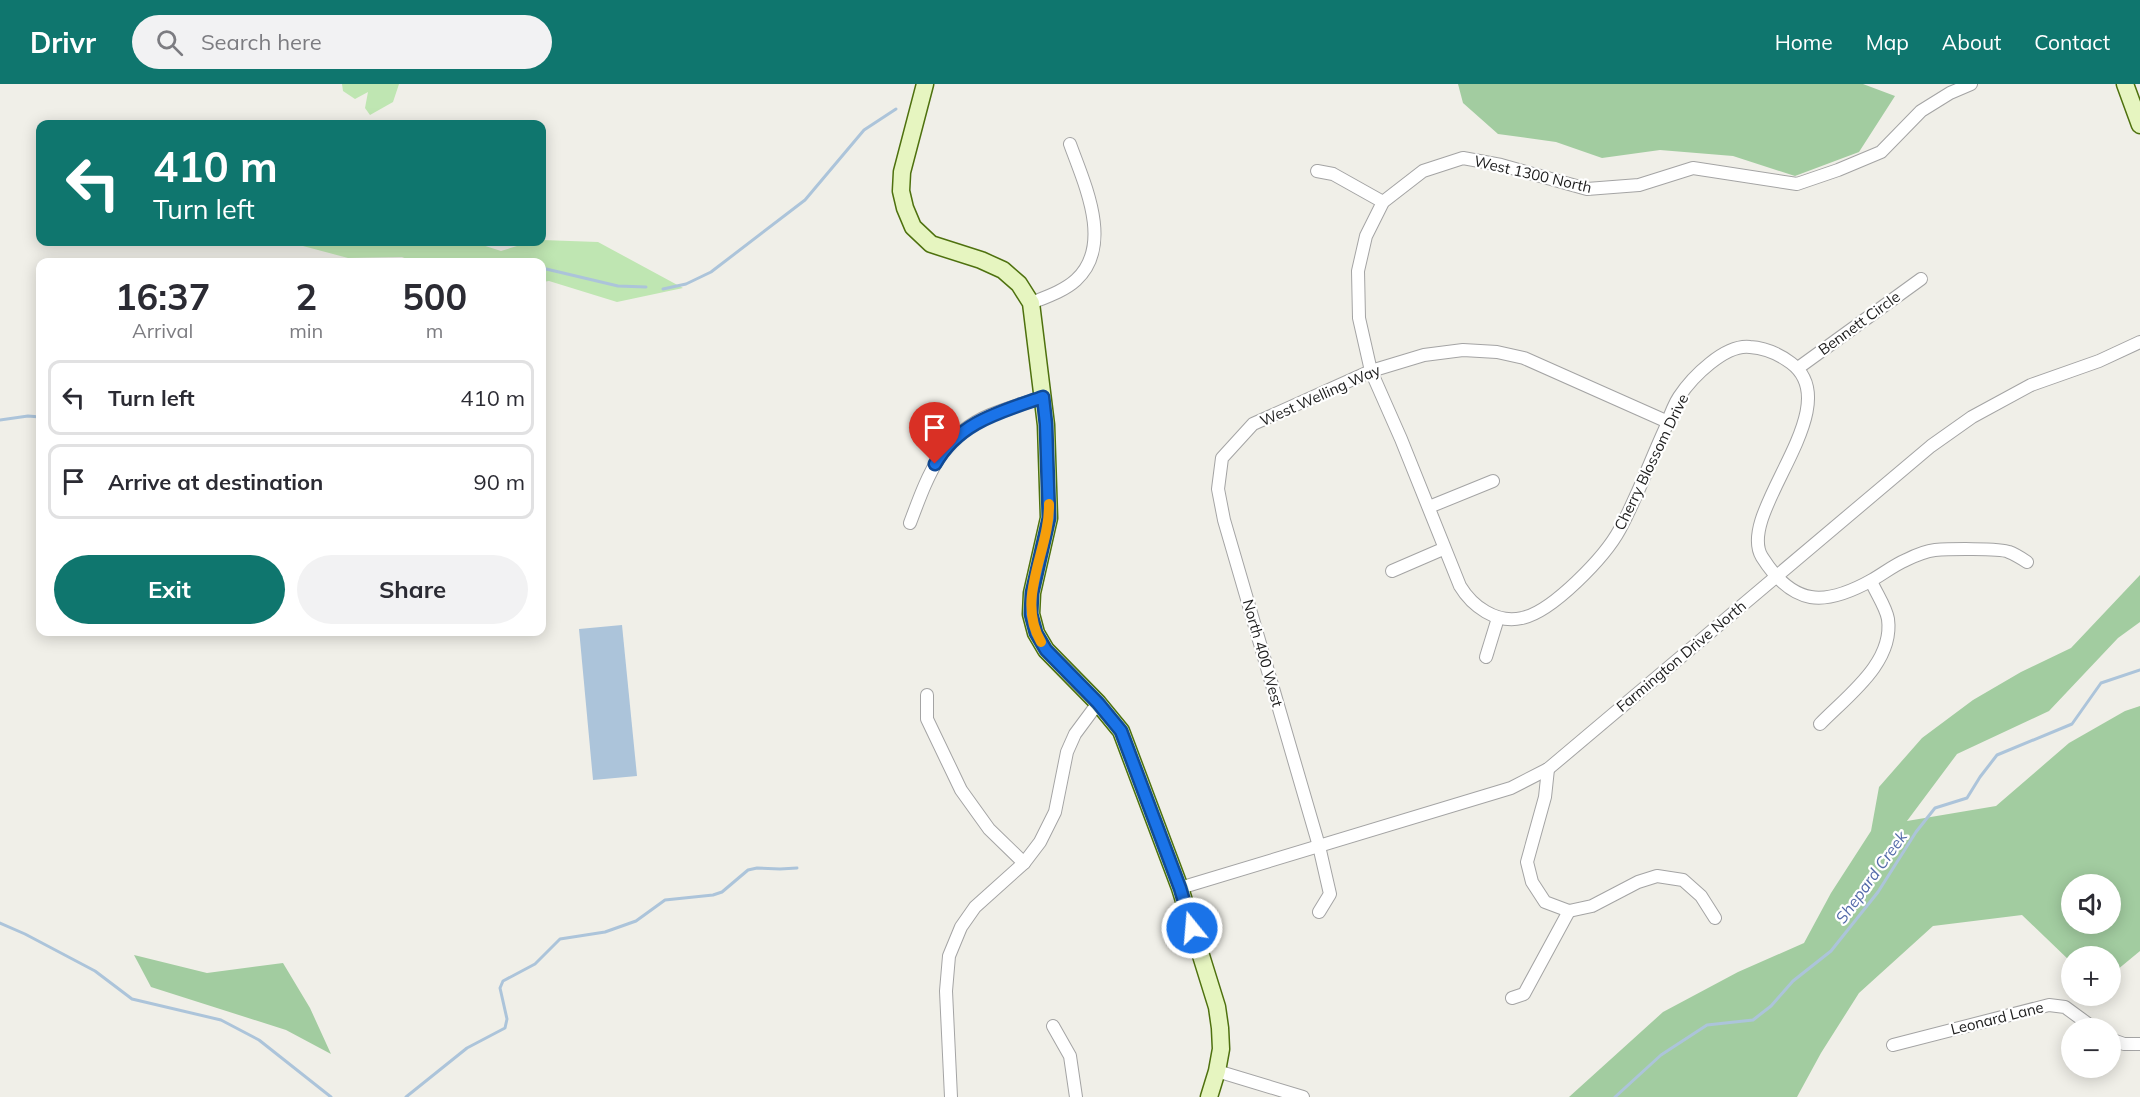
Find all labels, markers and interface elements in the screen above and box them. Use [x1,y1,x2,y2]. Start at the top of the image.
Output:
search box [132,15,552,69]
text: Drivr [30,25,96,60]
icon: search [153,26,186,59]
text: Search here [201,28,322,56]
text: Home [1775,29,1833,55]
text: Map [1866,29,1909,55]
text: About [1942,29,2001,55]
text: Contact [2034,29,2110,55]
text: 410 m [153,140,278,193]
icon: left [54,144,132,222]
street label: West 1300 North [1472,151,1594,197]
text: Turn left [153,192,255,226]
text: 16:37 [115,274,210,319]
text: 2 [295,274,317,319]
text: 500 [402,274,467,319]
street label: Bennett Circle [1814,287,1904,359]
text: Arrival [132,318,193,343]
text: min [289,318,323,343]
text: m [426,318,443,343]
street label: West Welling Way [1257,360,1383,430]
icon: left [57,381,90,414]
text: Turn left [108,384,195,412]
text: 410 m [460,384,525,412]
street label: Cherry Blossom Drive [1610,391,1692,533]
pin [909,402,960,464]
icon: arrive [918,411,951,444]
icon: arrive [57,465,90,498]
text: Arrive at destination [108,468,323,496]
text: 90 m [474,468,525,496]
button: Exit [54,555,285,624]
button: Share [297,555,528,624]
street label: Farmington Drive North [1612,596,1750,716]
street label: North 400 West [1239,597,1287,709]
water label: Shepard Creek [1831,826,1912,927]
map controls [2061,874,2121,1078]
button: sound [2061,874,2121,934]
position arrow [1160,896,1224,960]
button: + [2061,946,2121,1006]
street label: Leonard Lane [1949,997,2045,1039]
button: − [2061,1018,2121,1078]

